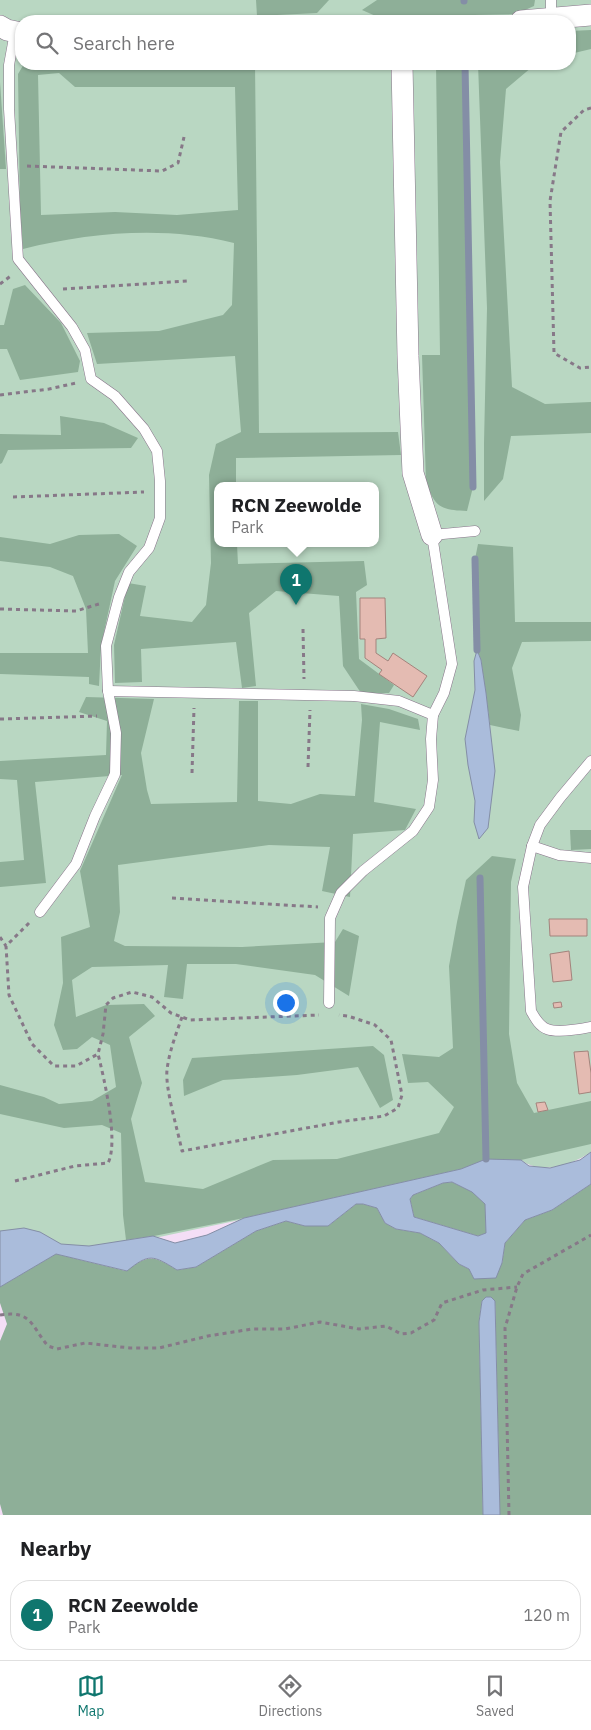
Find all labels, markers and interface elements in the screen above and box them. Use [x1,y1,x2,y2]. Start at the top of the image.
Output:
search box [15,15,576,70]
icon: search [33,29,61,57]
text: Search here [73,31,175,55]
popup [214,482,379,547]
text: RCN Zeewolde [231,493,362,517]
text: Park [231,517,264,537]
pin: 1 [280,564,312,605]
your location [273,990,299,1016]
text: Nearby [20,1534,91,1562]
text: RCN Zeewolde [68,1593,198,1617]
text: 1 [32,1605,42,1625]
text: 120 m [523,1605,570,1625]
text: Park [68,1617,100,1637]
tab: Map [77,1672,105,1720]
tab: Directions [259,1672,322,1720]
tab: Saved [476,1672,514,1720]

